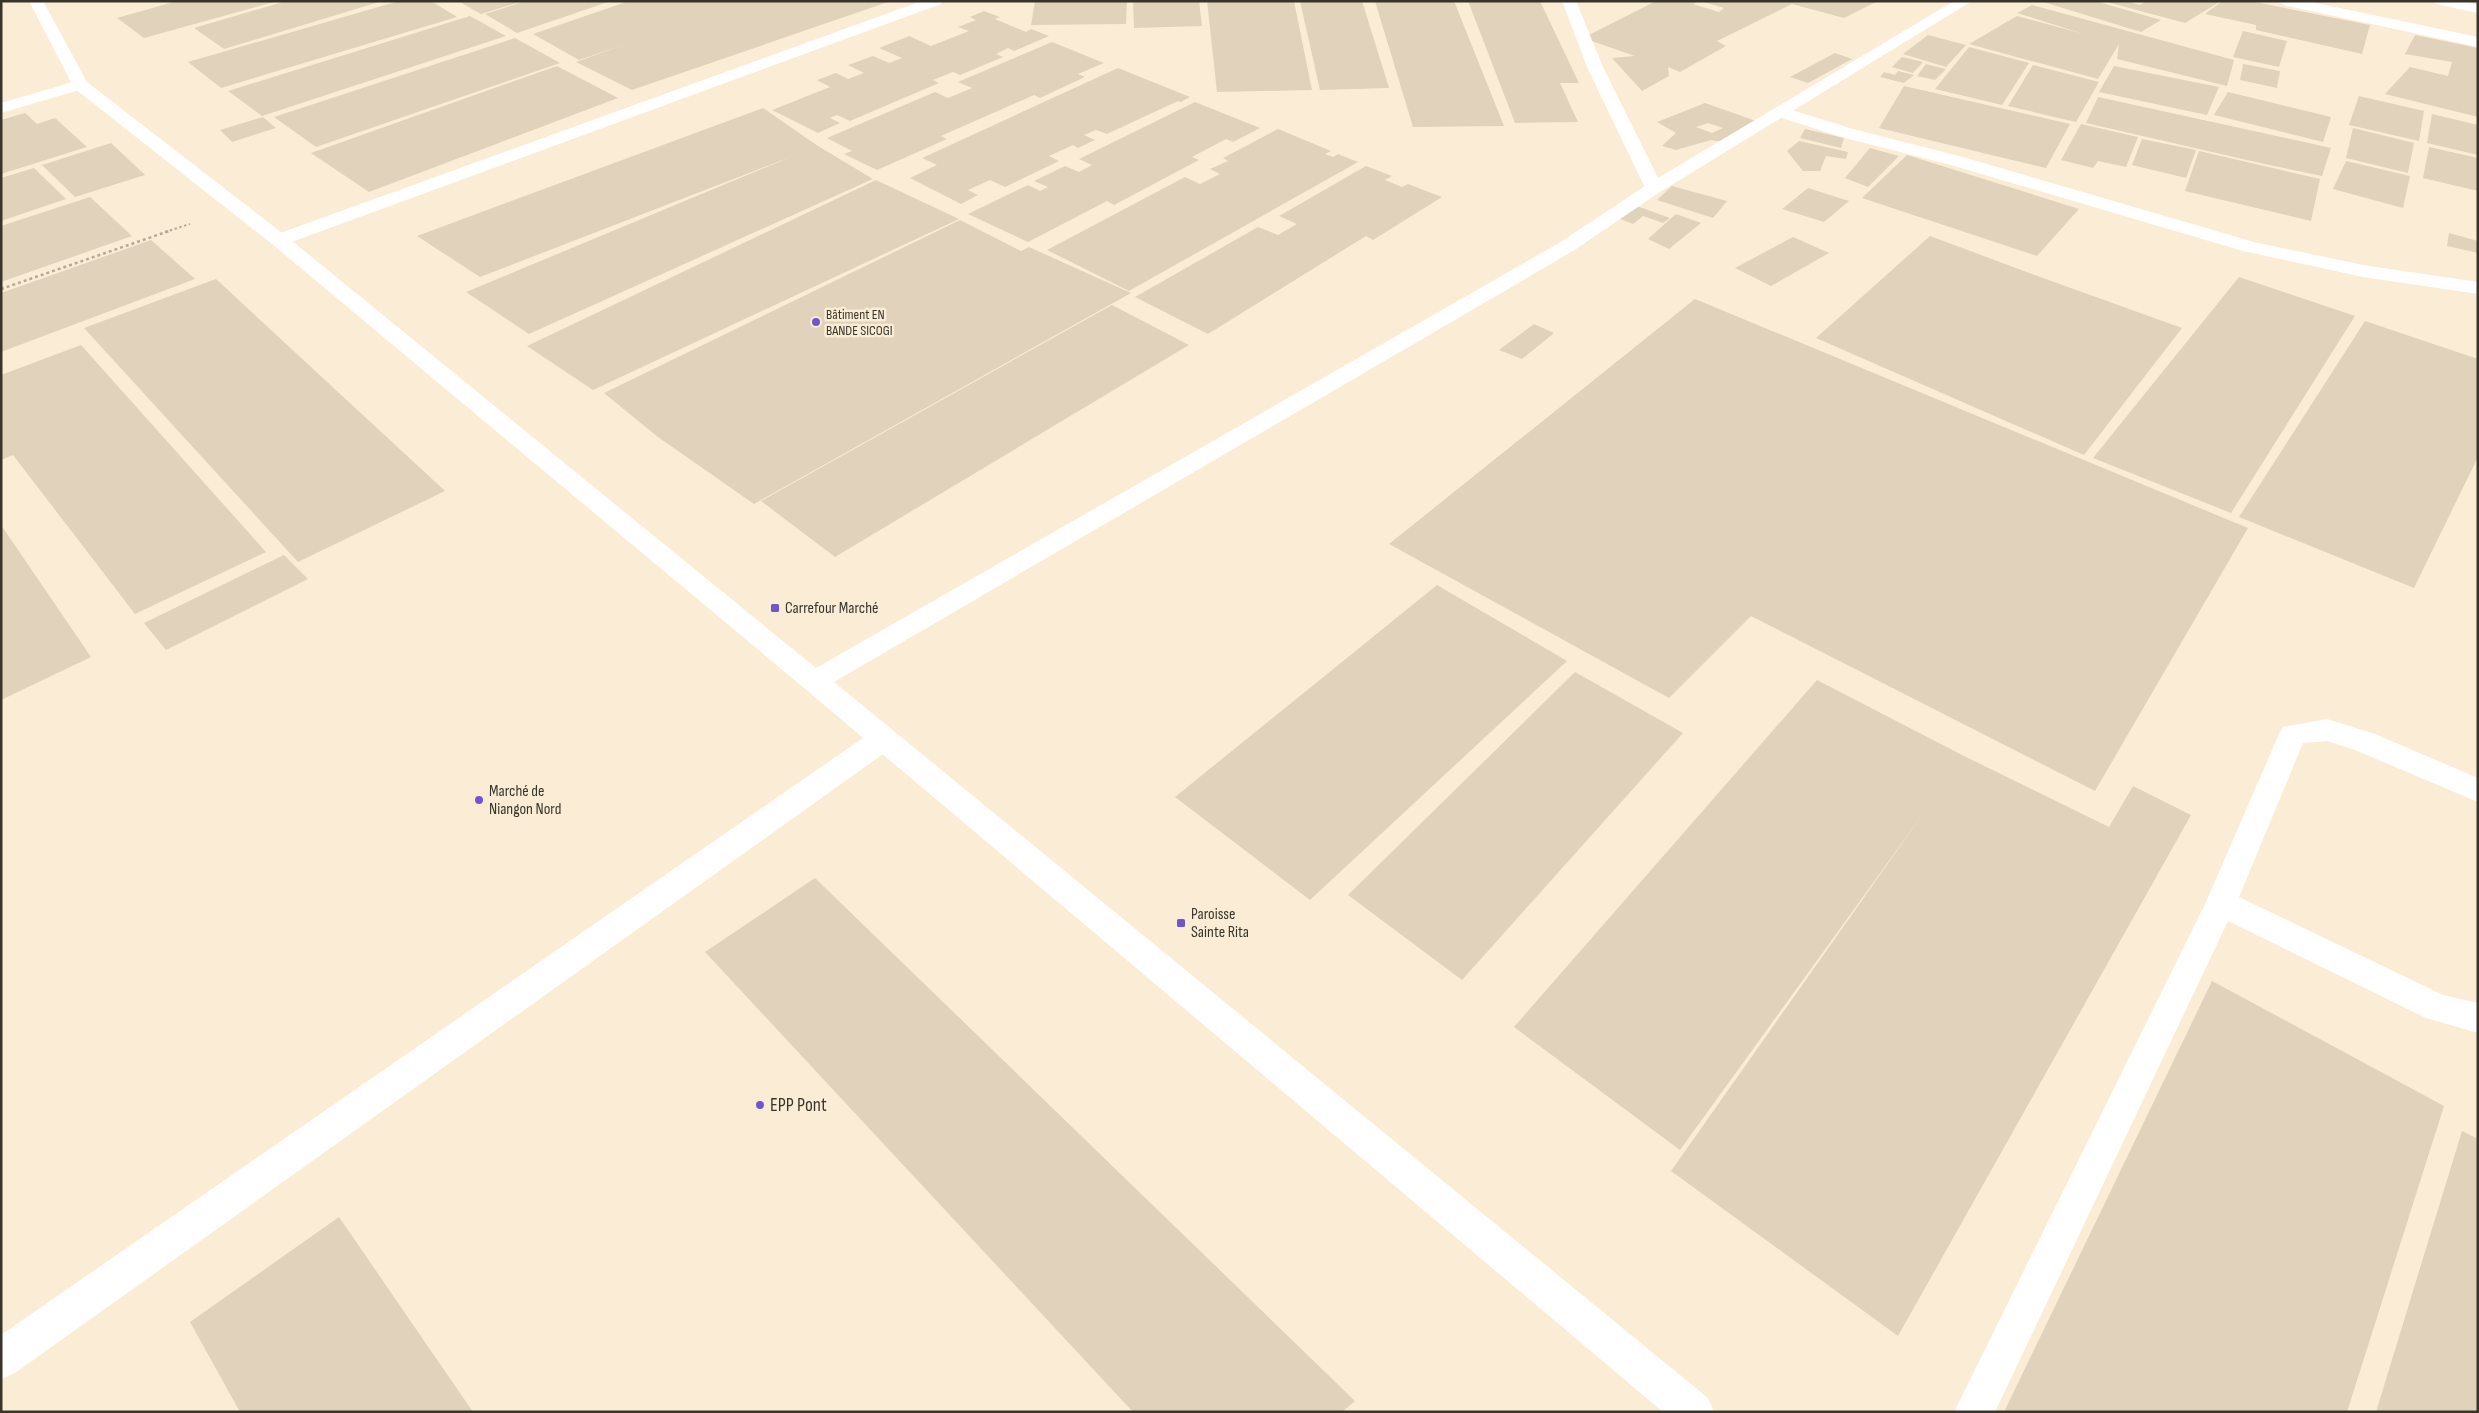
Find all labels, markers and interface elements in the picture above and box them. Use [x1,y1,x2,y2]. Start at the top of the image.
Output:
place label: Bâtiment EN BANDE SICOGI [826,306,893,339]
marker: Bâtiment EN BANDE SICOGI [810,316,822,328]
place label: Carrefour Marché [785,599,878,618]
marker: Carrefour Marché [769,602,781,614]
place label: Marché de Niangon Nord [489,782,561,819]
marker: Marché de Niangon Nord [473,794,485,806]
place label: Paroisse Sainte Rita [1191,905,1249,942]
marker: Paroisse Sainte Rita [1175,917,1187,929]
place label: EPP Pont [770,1094,827,1117]
marker: EPP Pont [754,1099,766,1111]

